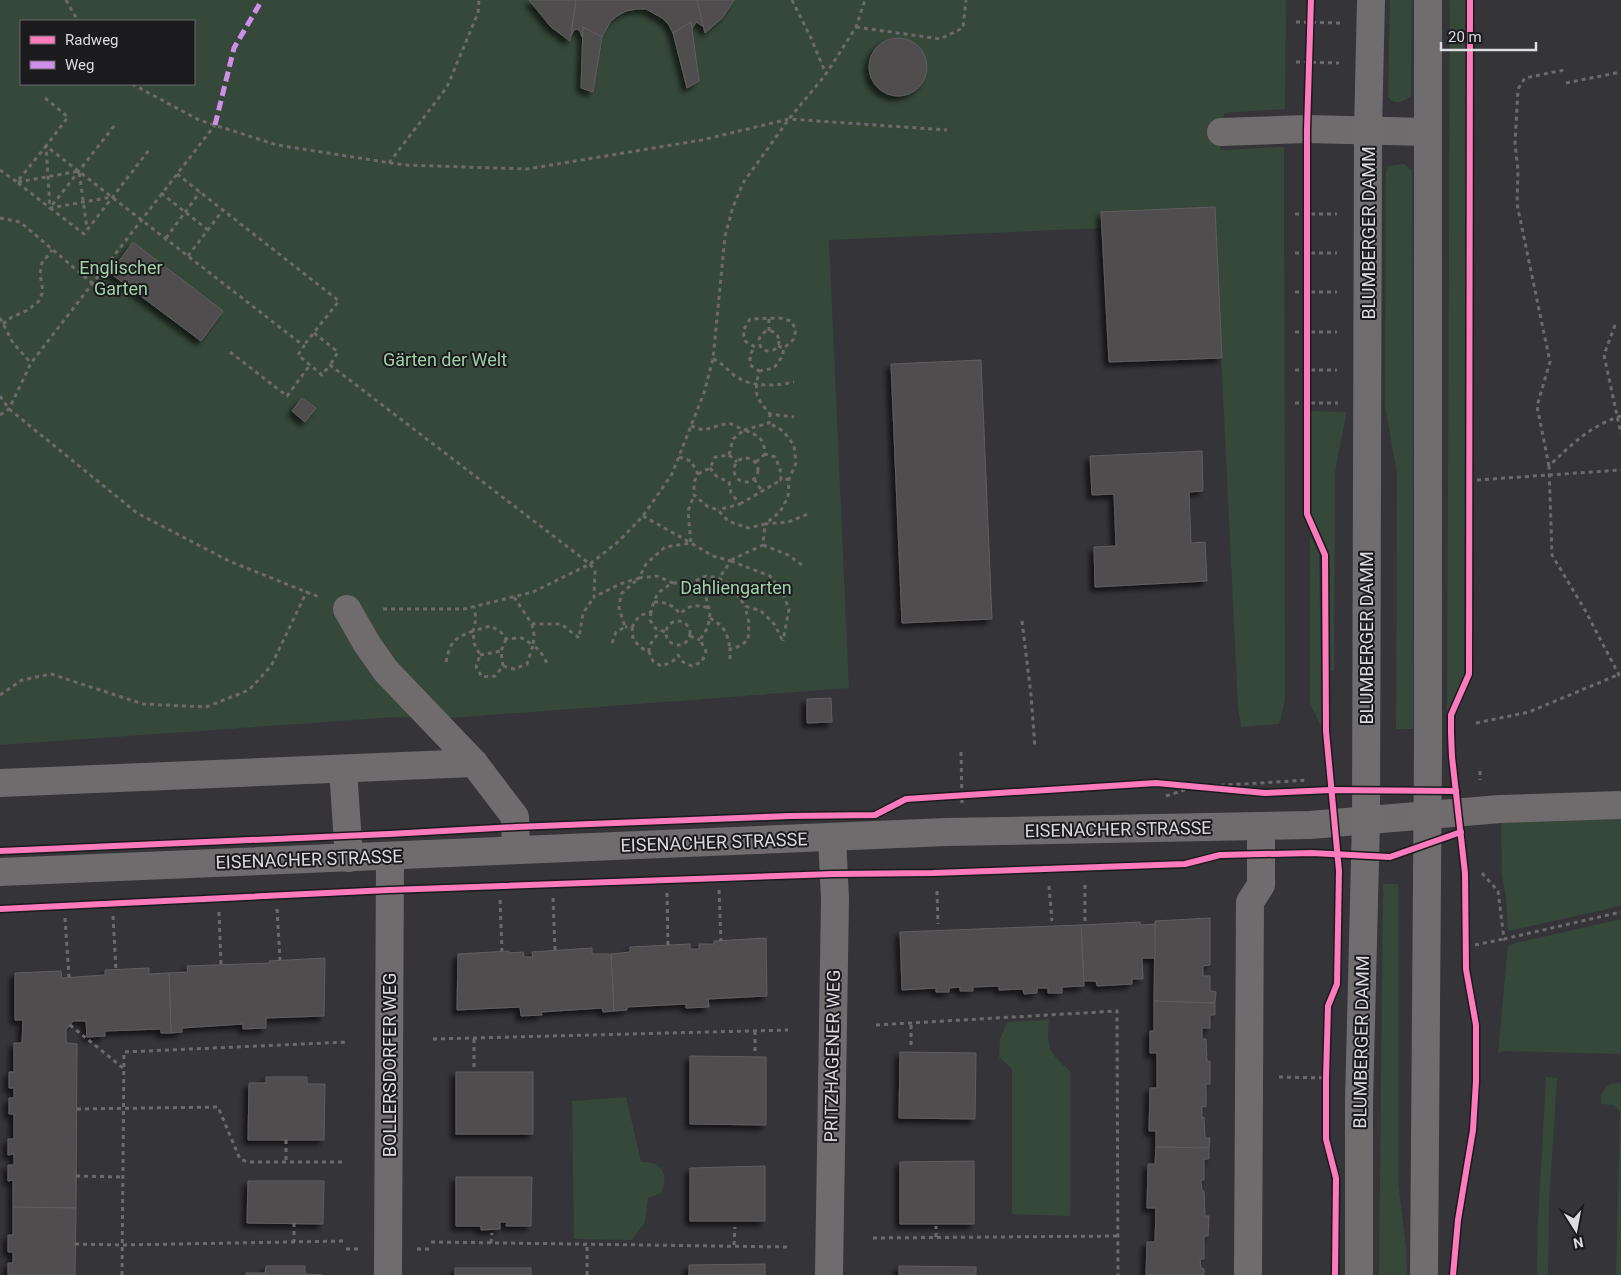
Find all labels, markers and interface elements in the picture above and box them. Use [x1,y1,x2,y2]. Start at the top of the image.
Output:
legend [20,20,195,85]
scale bar [1441,20,1536,52]
text: 20 m [1448,28,1482,46]
text: Radweg [65,31,119,49]
text: Weg [65,56,94,74]
street label: BLUMBERGER DAMM [1358,146,1379,320]
park label: Englischer Garten [79,257,163,299]
park label: Gärten der Welt [383,349,507,370]
street label: BLUMBERGER DAMM [1356,551,1377,725]
park label: Dahliengarten [680,577,792,598]
street label: EISENACHER STRASSE [1024,817,1212,841]
street label: EISENACHER STRASSE [620,828,808,856]
street label: EISENACHER STRASSE [215,845,403,873]
street label: BLUMBERGER DAMM [1349,955,1373,1129]
street label: PRITZHAGENER WEG [820,969,844,1143]
street label: BOLLERSDORFER WEG [379,973,400,1157]
north arrow [1551,1205,1601,1255]
text: N [1572,1234,1585,1252]

